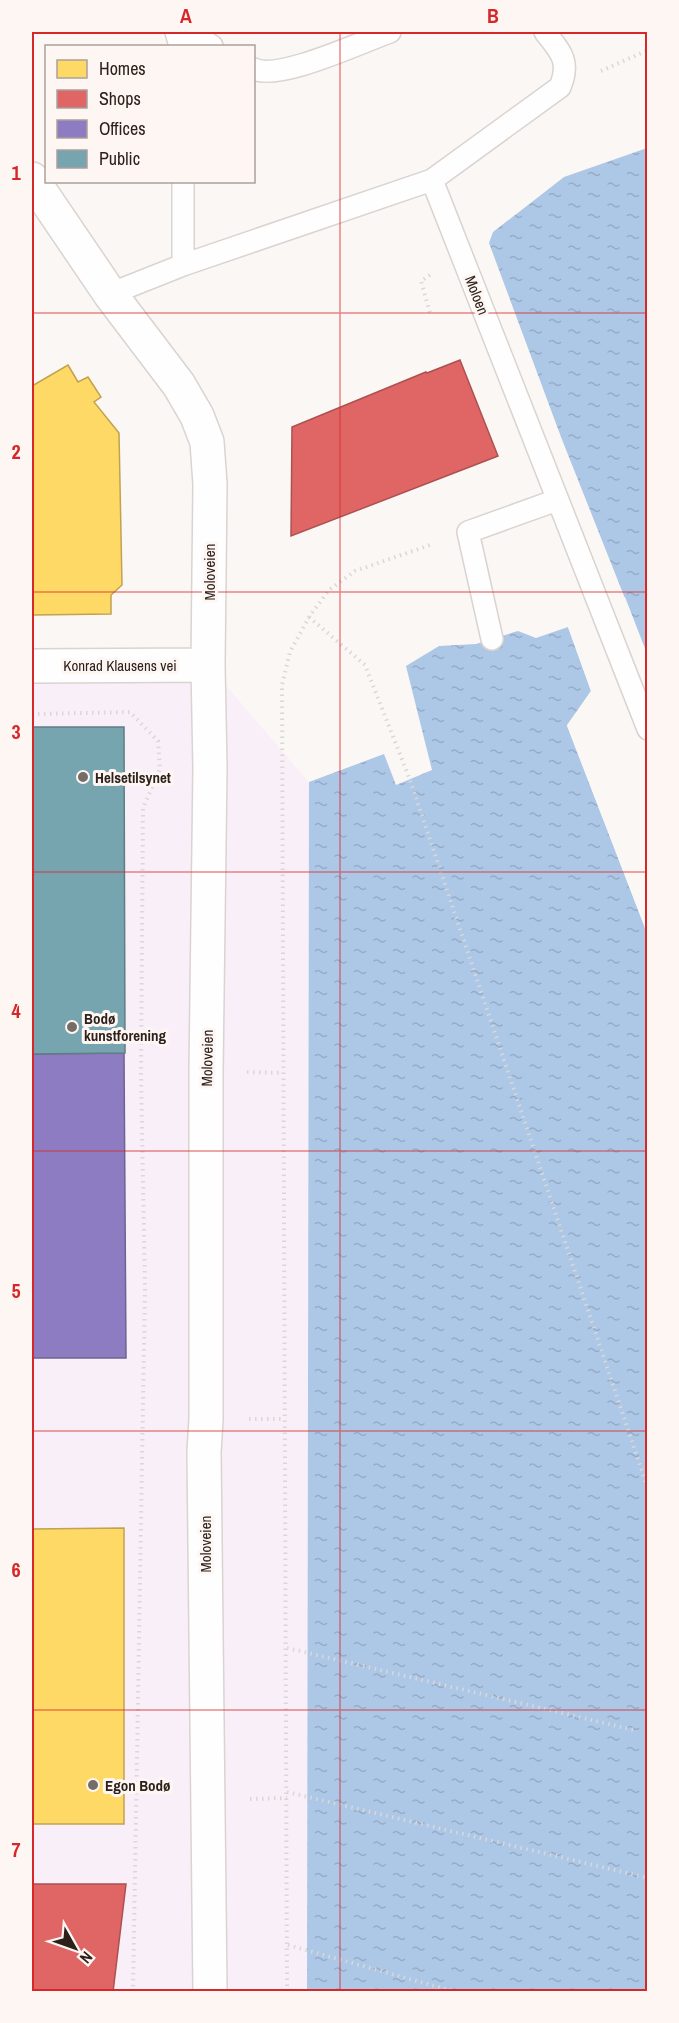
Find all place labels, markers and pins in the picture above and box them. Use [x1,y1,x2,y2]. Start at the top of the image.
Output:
place label: Helsetilsynet [95,767,171,788]
marker: Helsetilsynet [76,770,90,784]
place label: Bodø kunstforening [84,1008,166,1046]
marker: Bodø kunstforening [65,1020,79,1034]
place label: Egon Bodø [105,1775,171,1796]
marker: Egon Bodø [86,1778,100,1792]

